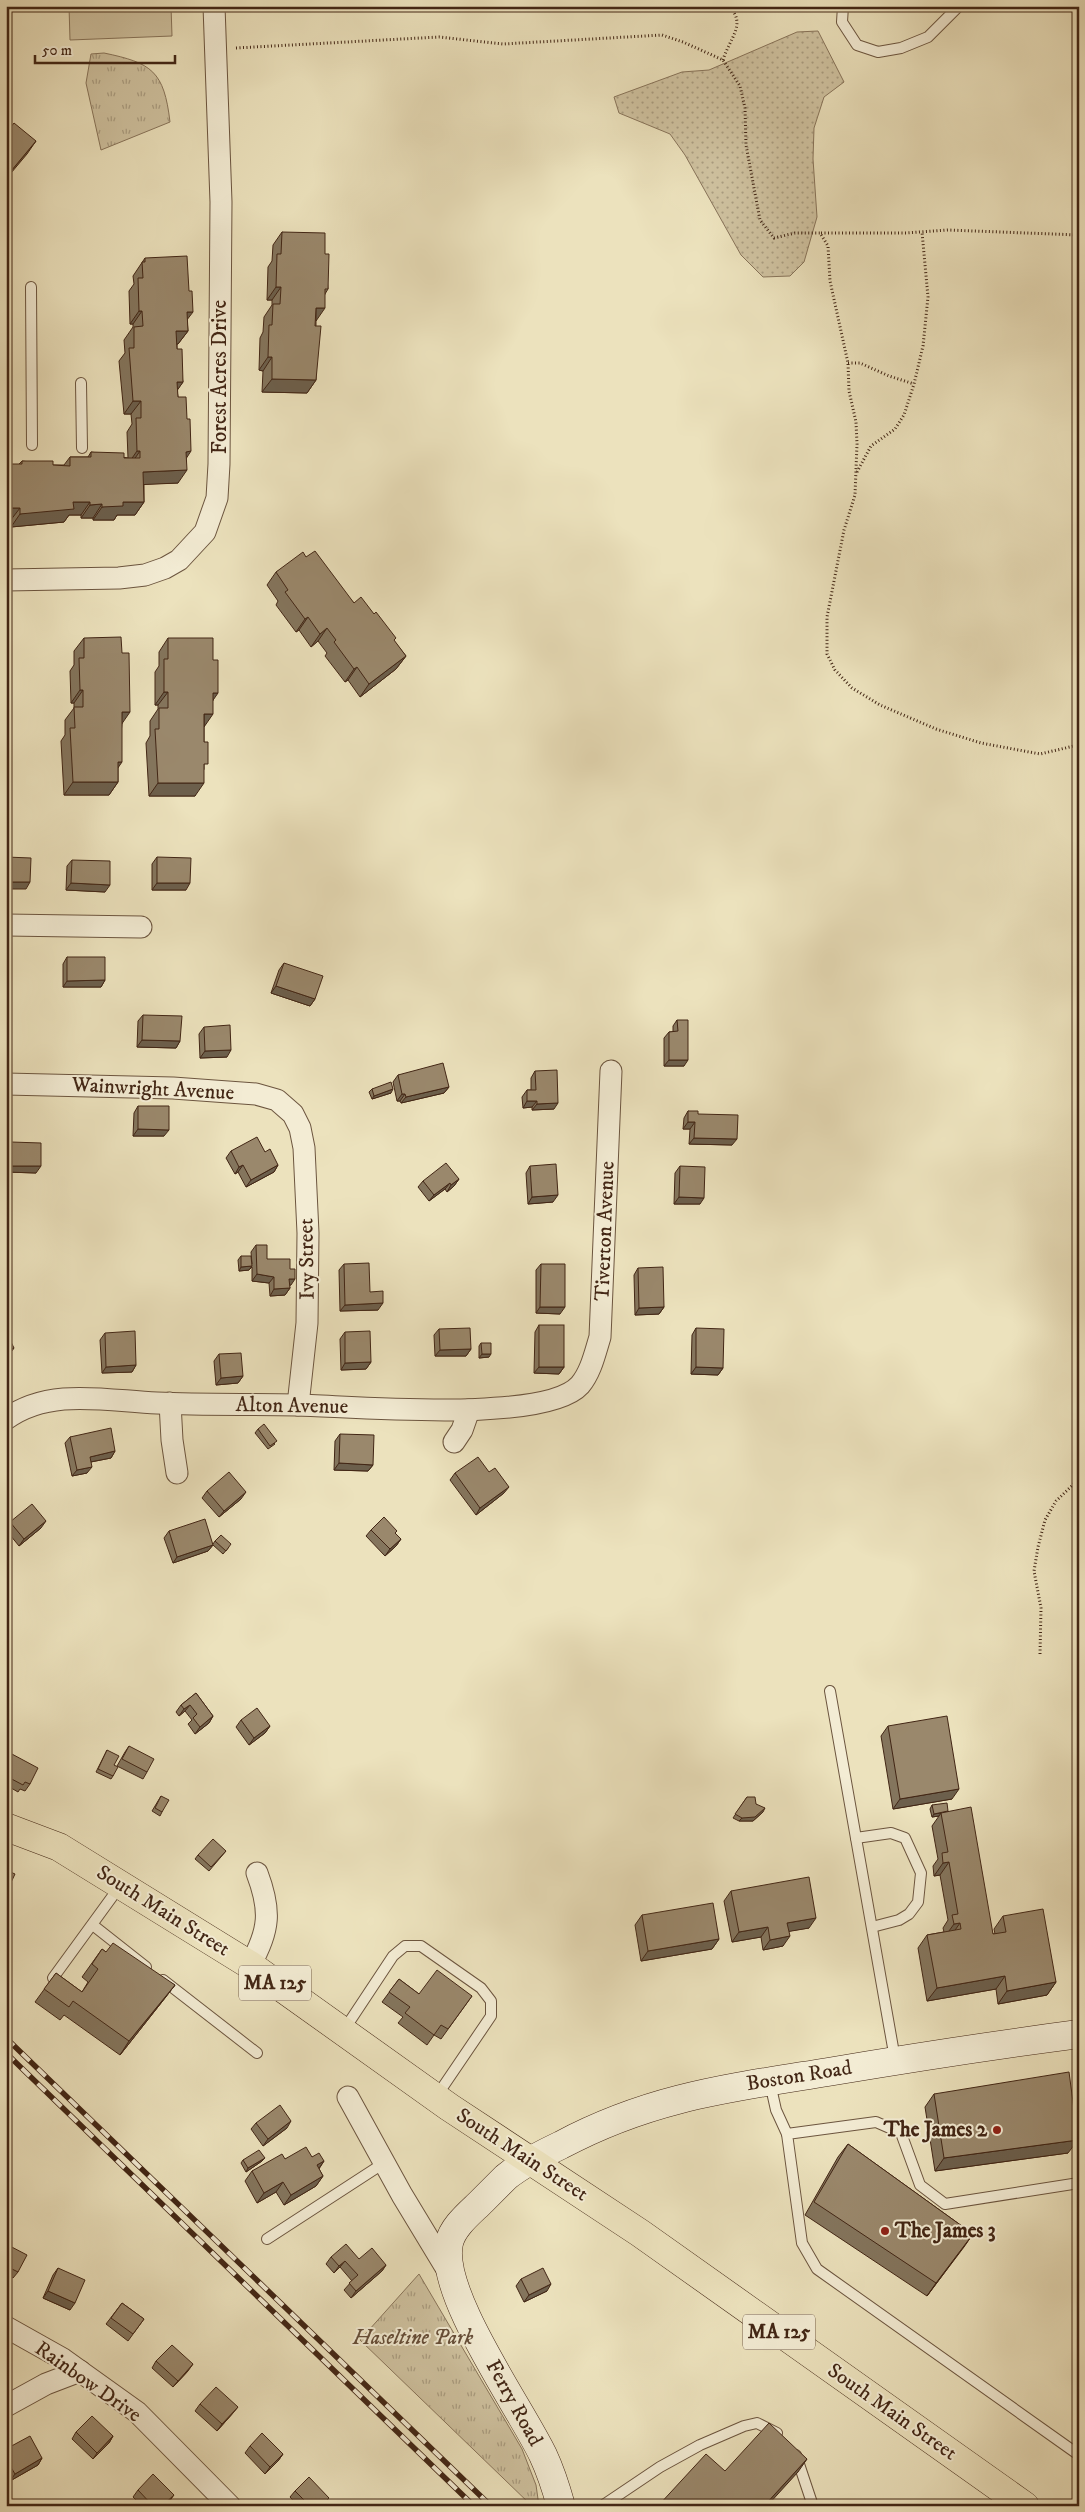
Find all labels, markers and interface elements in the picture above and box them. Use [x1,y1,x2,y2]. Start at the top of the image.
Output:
scale bar [35,32,175,64]
text: 50 m [42,41,72,60]
street label: Forest Acres Drive [207,300,233,454]
street label: Wainwright Avenue [70,1072,235,1106]
street label: Tiverton Avenue [590,1160,620,1301]
street label: Ivy Street [293,1218,321,1300]
street label: Alton Avenue [236,1392,349,1420]
street label: South Main Street [92,1860,235,1963]
road number: MA 125 [239,1966,311,2000]
street label: Boston Road [744,2055,854,2097]
street label: South Main Street [451,2103,593,2208]
place label: The James 2 [883,2117,988,2143]
marker: The James 2 [991,2124,1003,2136]
place label: The James 3 [894,2218,996,2244]
marker: The James 3 [879,2225,891,2237]
road number: MA 125 [743,2314,815,2350]
park label: Haseltine Park [352,2325,474,2351]
street label: Rainbow Drive [30,2336,146,2428]
street label: Ferry Road [480,2355,549,2451]
street label: South Main Street [822,2358,962,2466]

